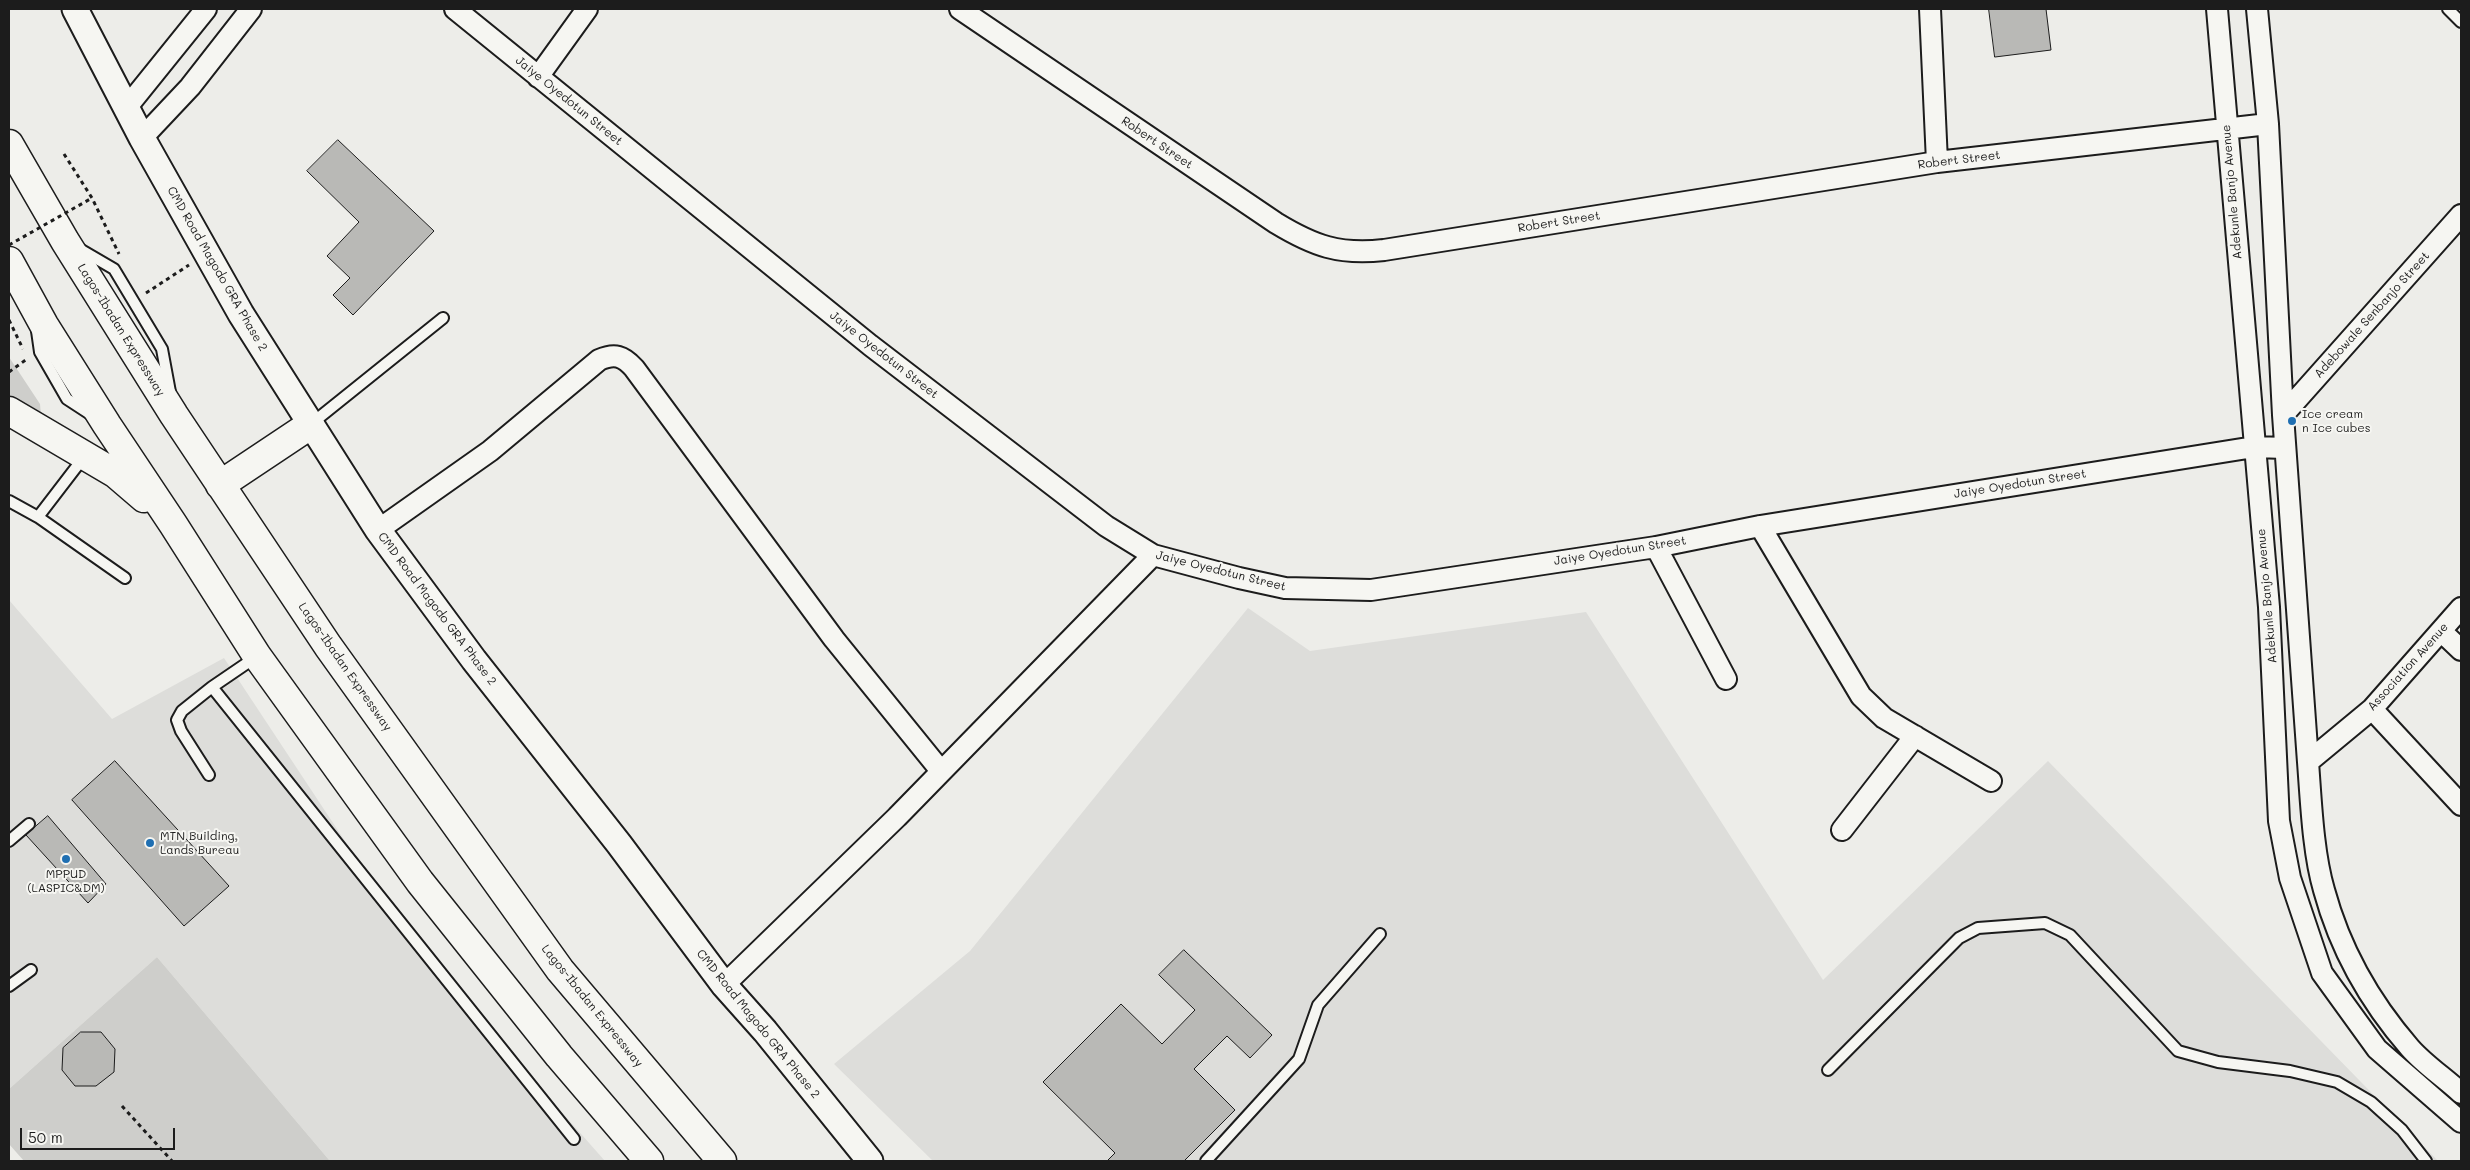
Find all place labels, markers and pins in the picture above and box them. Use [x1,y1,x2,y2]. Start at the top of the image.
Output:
place label: Ice cream n Ice cubes [2302,407,2371,435]
marker: Ice cream n Ice cubes [2286,415,2298,427]
place label: MTN Building, Lands Bureau [160,829,239,857]
marker: MTN Building, Lands Bureau [144,837,156,849]
marker: MPPUD (LASPIC&DM) [60,853,72,865]
place label: MPPUD (LASPIC&DM) [27,867,105,895]

